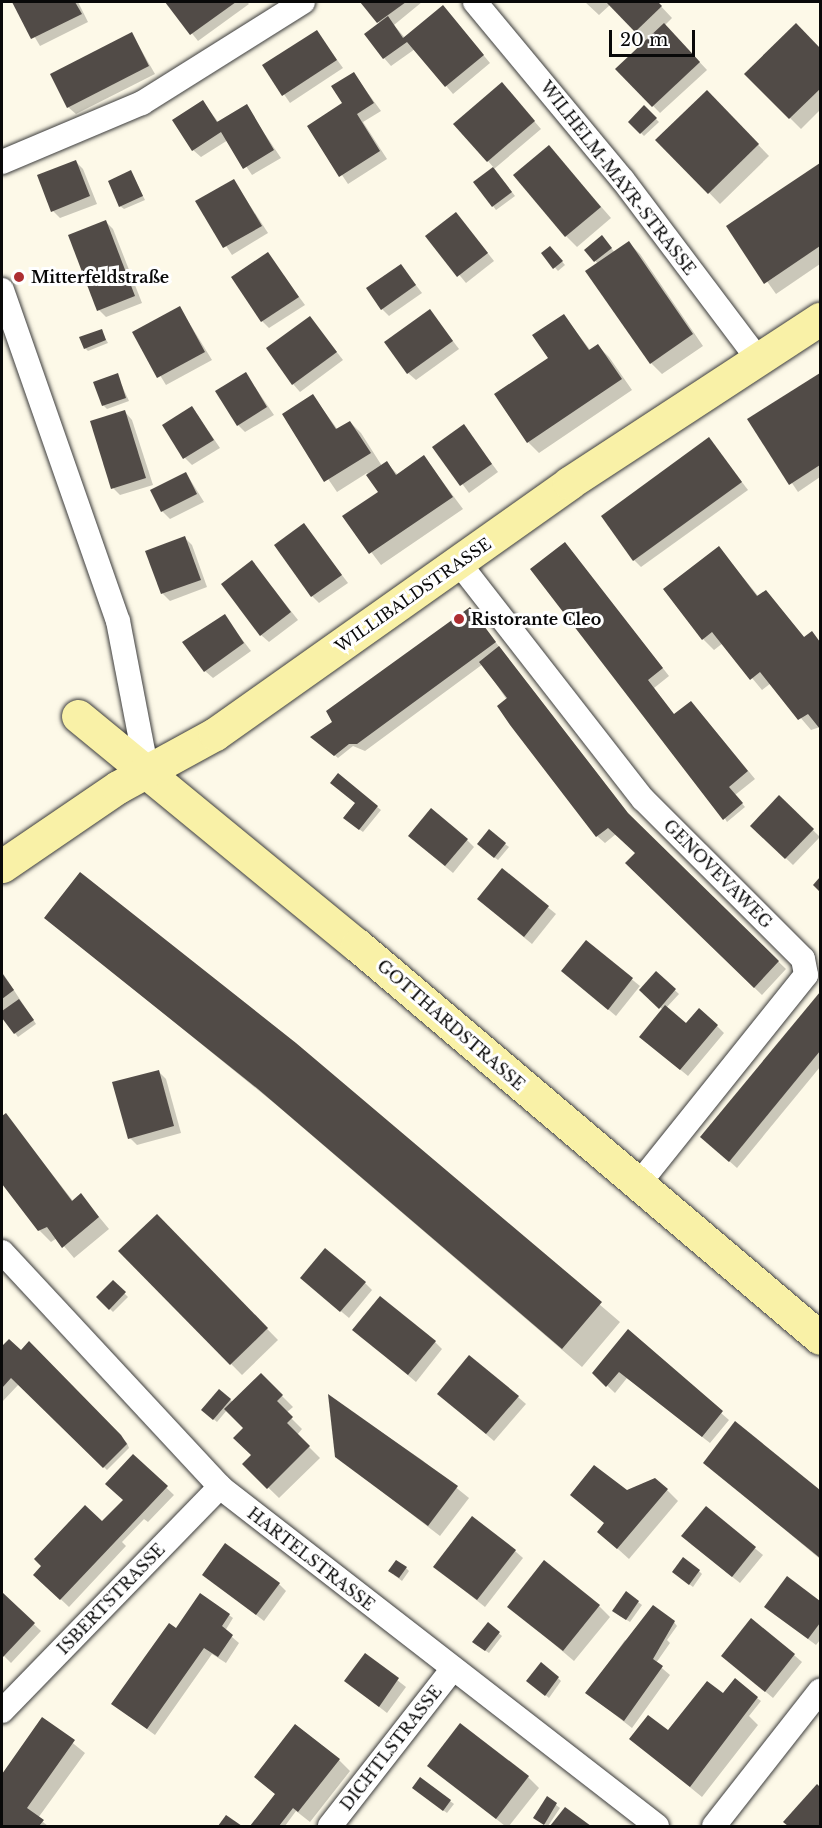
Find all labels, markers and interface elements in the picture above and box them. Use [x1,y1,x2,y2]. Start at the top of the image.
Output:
scale bar [612,18,698,56]
text: 20 m [620,29,668,51]
street label: WILHELM-MAYR-STRASSE [536,77,700,279]
place label: Mitterfeldstraße [31,267,169,287]
marker: Mitterfeldstraße [12,270,26,284]
street label: WILLIBALDSTRASSE [331,534,495,656]
place label: Ristorante Cleo [471,609,601,629]
marker: Ristorante Cleo [452,612,466,626]
street label: GENOVEVAWEG [660,816,776,932]
street label: GOTTHARDSTRASSE [373,956,529,1094]
street label: HARTELSTRASSE [244,1503,378,1615]
street label: ISBERTSTRASSE [53,1540,169,1658]
street label: DICHTLSTRASSE [336,1682,446,1814]

